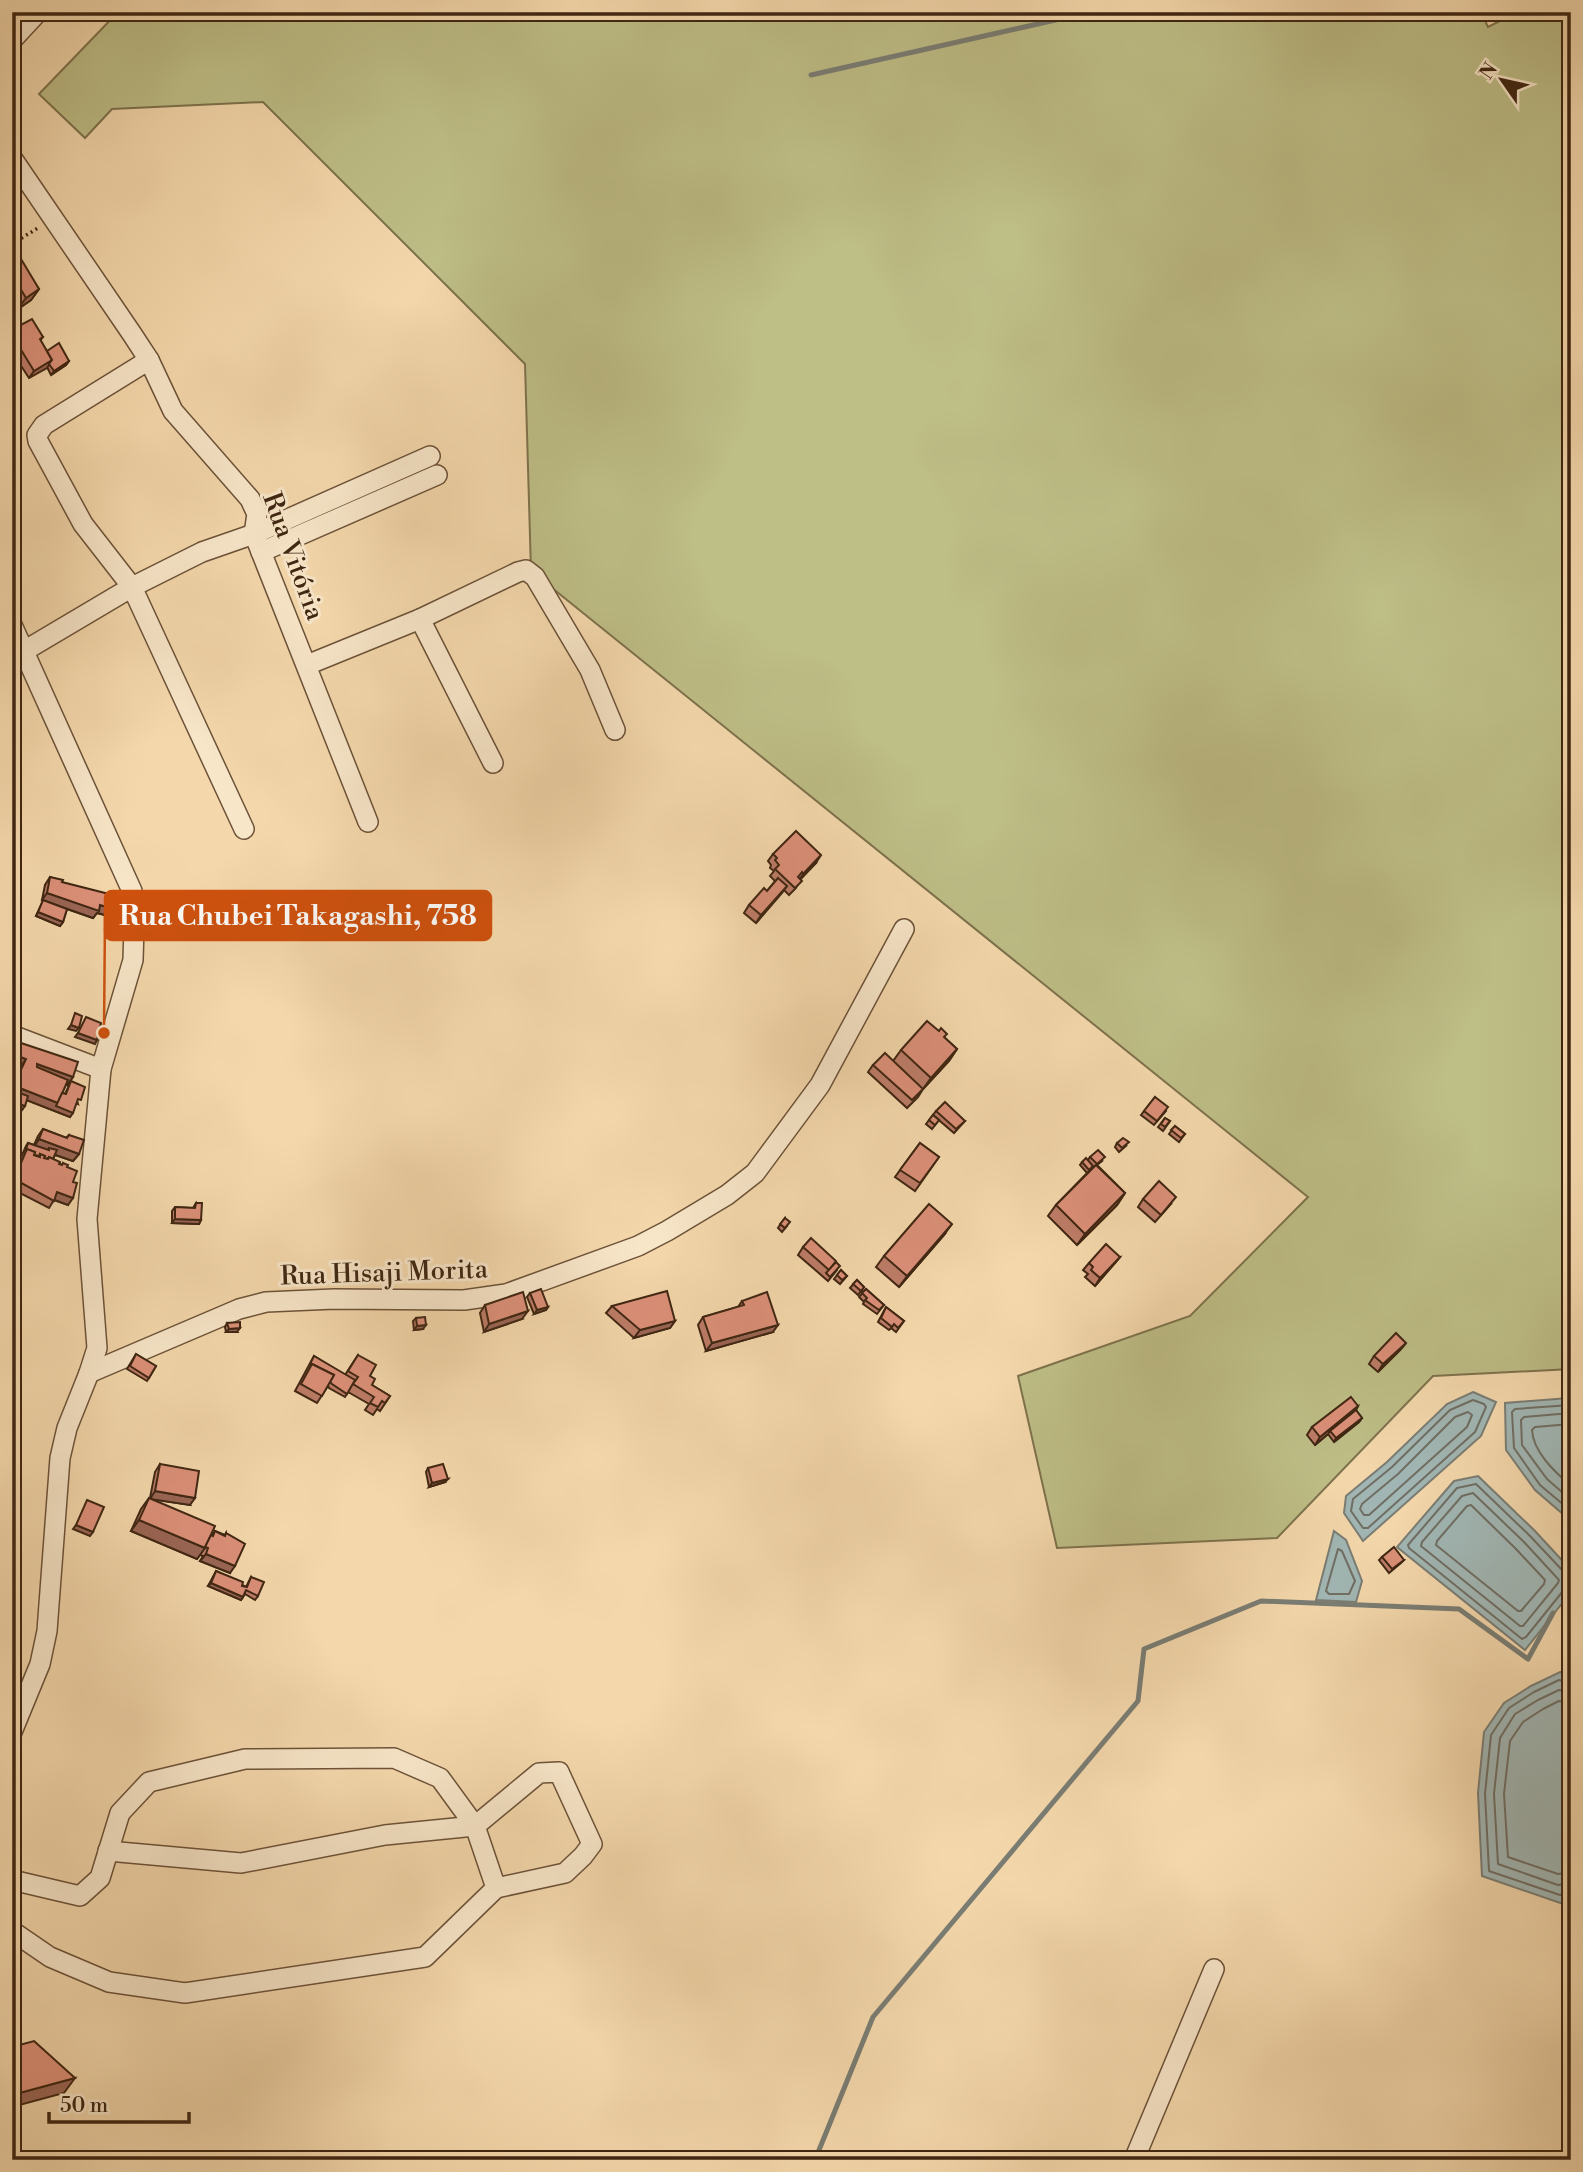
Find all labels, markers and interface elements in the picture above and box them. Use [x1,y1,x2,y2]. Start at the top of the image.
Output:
north arrow [1468,46,1538,116]
text: N [1475,58,1503,84]
street label: Rua Vitória [255,488,331,625]
callout: Rua Chubei Takagashi, 758 [105,891,491,940]
text: Rua Chubei Takagashi, 758 [119,899,477,934]
street label: Rua Hisaji Morita [280,1253,489,1293]
scale bar [49,2081,189,2125]
text: 50 m [60,2093,108,2119]

